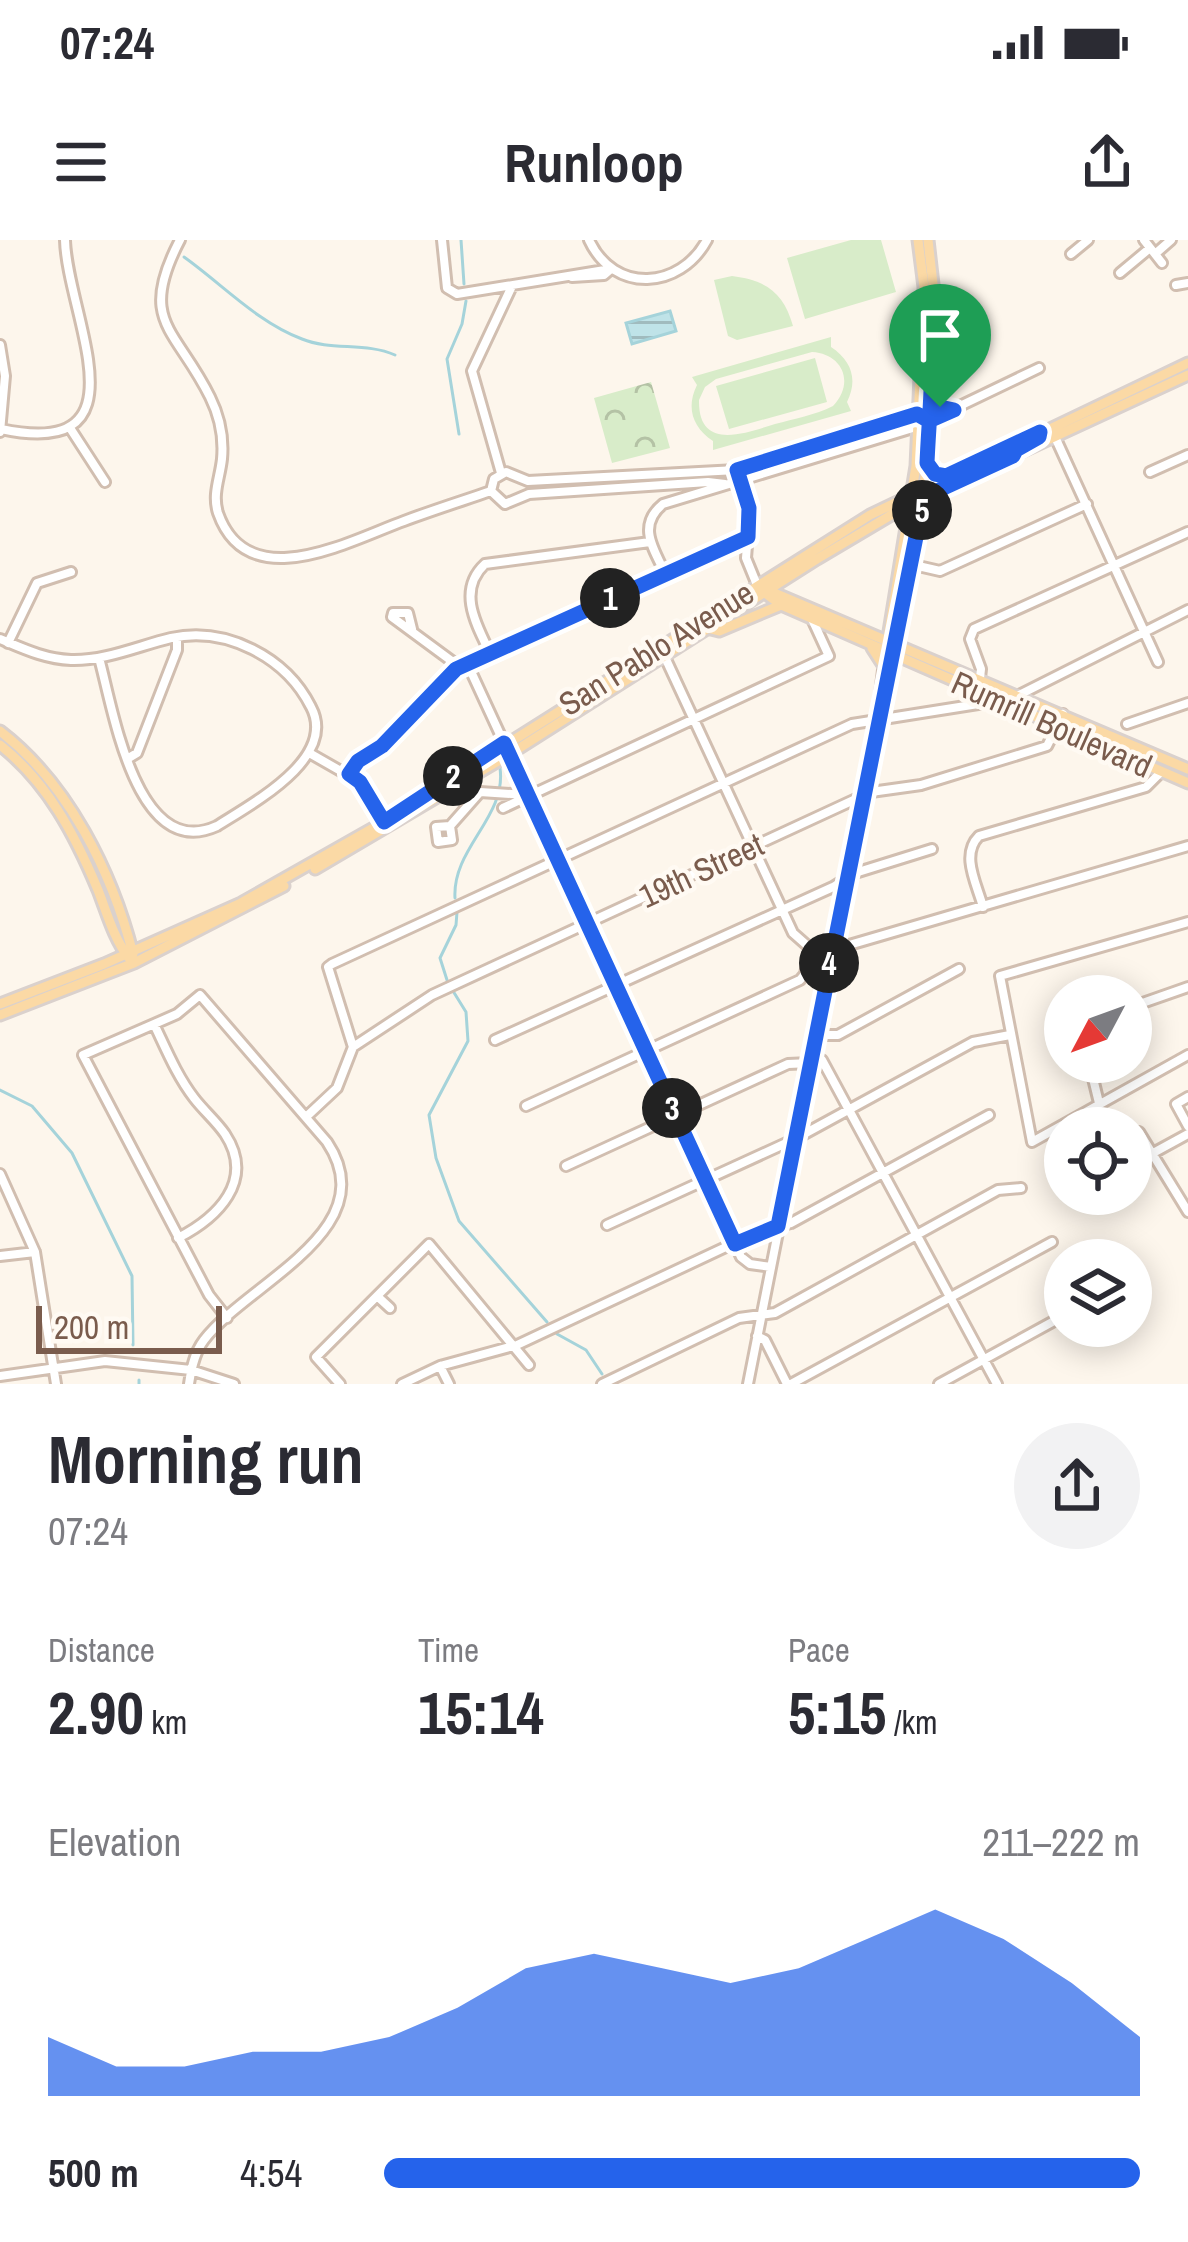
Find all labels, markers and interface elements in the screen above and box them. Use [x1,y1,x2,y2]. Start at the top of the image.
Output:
text: 07:24 [60,12,154,73]
text: Runloop [504,126,684,199]
icon: menu [48,129,114,195]
icon: share [1074,129,1140,195]
pin [889,284,991,407]
icon: arrive [907,302,973,368]
pin: 5 [892,480,952,540]
text: 5 [914,488,930,532]
pin: 1 [580,568,640,628]
street label: San Pablo Avenue [550,570,762,726]
text: 1 [602,576,618,620]
street label: Rumrill Boulevard [945,660,1159,788]
pin: 2 [423,746,483,806]
text: 2 [445,754,461,798]
street label: 19th Street [632,822,770,918]
pin: 4 [799,933,859,993]
text: 4 [821,941,837,985]
north arrow [1044,975,1152,1083]
map controls [1044,975,1152,1347]
pin: 3 [642,1078,702,1138]
text: 3 [664,1086,680,1130]
button: locate [1044,1107,1152,1215]
button: layers [1044,1239,1152,1347]
scale bar [36,1300,222,1353]
text: 200 m [54,1305,129,1349]
text: Morning run [48,1415,364,1504]
button: share [1014,1423,1140,1549]
text: 07:24 [48,1505,128,1557]
text: Distance [48,1628,155,1672]
text: Time [418,1628,479,1672]
text: Pace [788,1628,850,1672]
text: 2.90 [48,1672,144,1753]
text: 15:14 [418,1672,544,1753]
text: 5:15 [788,1672,886,1753]
text: km [144,1700,187,1744]
text: /km [886,1700,938,1744]
text: Elevation [48,1816,181,1868]
text: 211–222 m [982,1816,1140,1868]
text: 500 m [48,2147,139,2199]
text: 4:54 [240,2147,302,2199]

